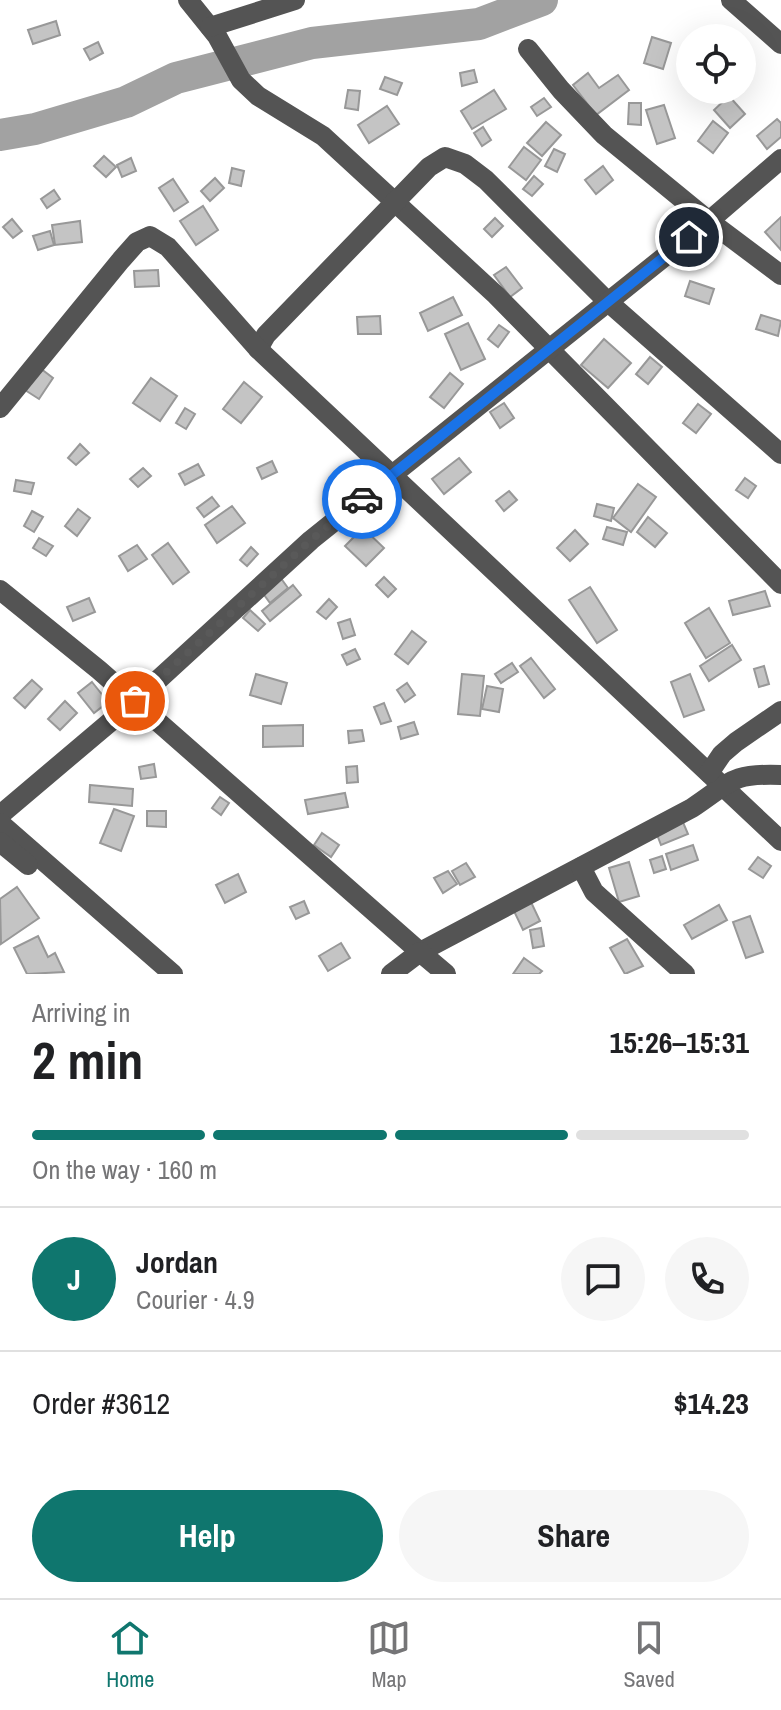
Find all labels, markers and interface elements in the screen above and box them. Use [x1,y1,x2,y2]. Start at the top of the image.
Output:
map controls [676,24,756,104]
button: locate [676,24,756,104]
pin [655,203,723,271]
icon: home [667,215,711,259]
courier [322,459,402,539]
icon: car [340,477,384,521]
pin [101,667,169,735]
icon: bag [113,679,157,723]
text: Arriving in [32,995,130,1030]
text: 15:26–15:31 [610,1022,749,1062]
text: 2 min [32,1025,143,1095]
text: On the way · 160 m [32,1152,217,1187]
button: chat [561,1237,645,1321]
button: phone [665,1237,749,1321]
text: Jordan [136,1242,218,1282]
text: J [67,1259,81,1299]
text: Courier · 4.9 [136,1282,255,1317]
text: Order #3612 [32,1383,170,1423]
text: $14.23 [674,1383,749,1423]
button: Help [32,1490,383,1582]
button: Share [399,1490,749,1582]
tab: Home [106,1616,154,1694]
tab: Map [367,1616,411,1694]
tab: Saved [624,1616,675,1694]

